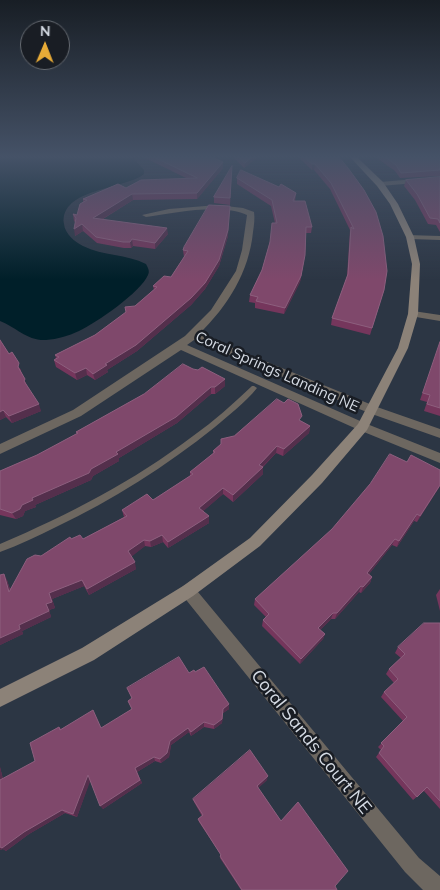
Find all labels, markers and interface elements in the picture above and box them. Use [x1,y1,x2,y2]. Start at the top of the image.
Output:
north arrow [20,20,70,70]
text: N [40,22,51,40]
street label: Coral Springs Landing NE [192,328,362,416]
street label: Coral Sands Court NE [246,665,376,819]

